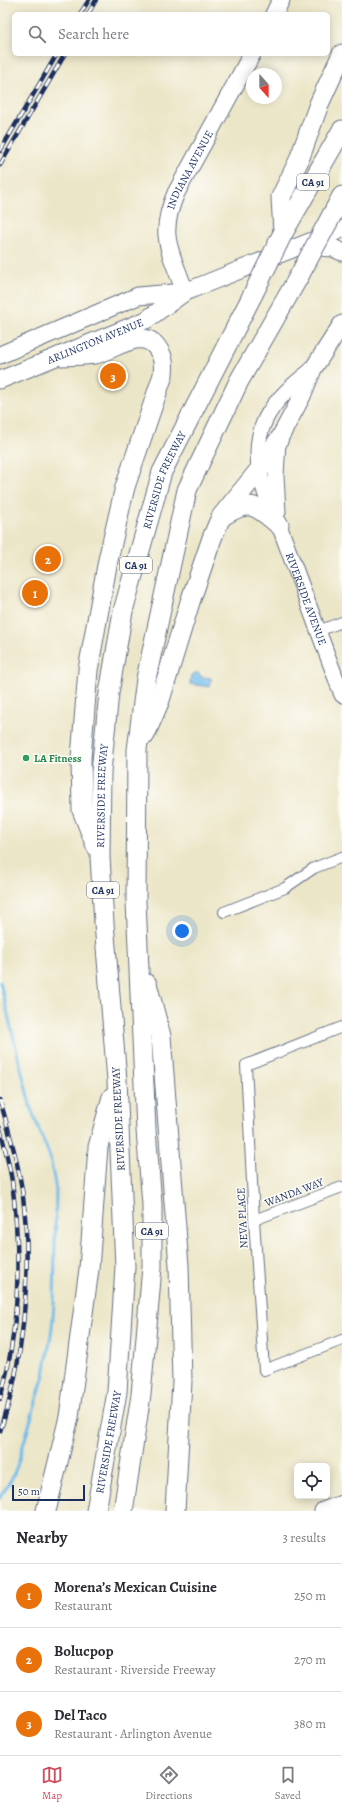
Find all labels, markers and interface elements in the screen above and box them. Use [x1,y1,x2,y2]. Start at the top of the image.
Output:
search box [12,12,330,56]
icon: search [26,23,48,45]
text: Search here [58,24,129,44]
north arrow [246,68,282,104]
street label: INDIANA AVENUE [163,128,217,212]
road number: CA 91 [297,174,329,190]
street label: ARLINGTON AVENUE [44,315,146,368]
pin: 3 [100,361,126,391]
street label: RIVERSIDE FREEWAY [139,428,190,531]
pin: 2 [35,544,61,574]
street label: RIVERSIDE AVENUE [282,550,330,648]
road number: CA 91 [120,557,152,573]
pin: 1 [22,578,48,608]
street label: RIVERSIDE FREEWAY [93,742,112,848]
place label: LA Fitness [34,751,82,766]
marker: LA Fitness [21,753,31,763]
road number: CA 91 [87,882,119,898]
your location [172,921,192,941]
street label: RIVERSIDE FREEWAY [108,1066,129,1171]
street label: WANDA WAY [262,1174,327,1211]
street label: NEVA PLACE [233,1187,252,1249]
road number: CA 91 [136,1223,168,1239]
street label: RIVERSIDE FREEWAY [92,1389,125,1495]
map controls [294,1463,330,1499]
button: locate [294,1463,330,1499]
scale bar [12,1483,85,1502]
text: 50 m [18,1484,40,1499]
text: Nearby [16,1526,67,1549]
text: 3 results [282,1529,326,1546]
text: Morena’s Mexican Cuisine [54,1577,217,1597]
text: 1 [27,1587,31,1604]
text: 250 m [294,1587,326,1604]
text: Restaurant [54,1597,112,1614]
text: Bolucpop [54,1641,114,1661]
text: 2 [26,1651,32,1668]
text: 270 m [294,1651,326,1668]
text: Restaurant · Riverside Freeway [54,1661,216,1678]
text: Del Taco [54,1705,107,1725]
text: 3 [26,1715,32,1732]
text: 380 m [294,1715,326,1732]
text: Restaurant · Arlington Avenue [54,1725,212,1742]
tab: Map [41,1764,63,1803]
tab: Directions [145,1764,193,1803]
tab: Saved [275,1764,301,1803]

